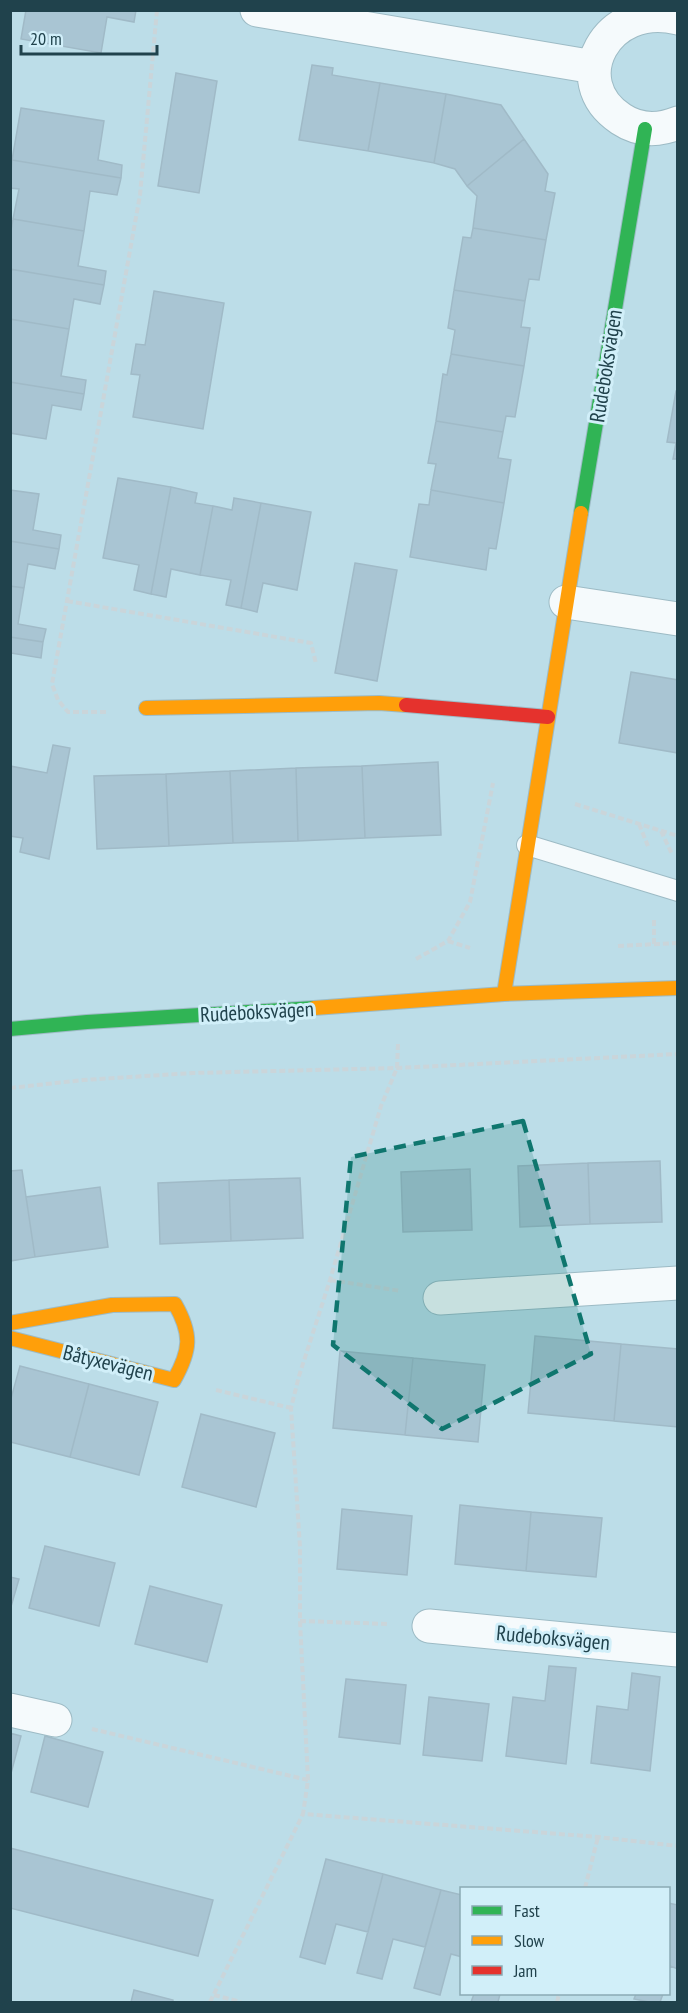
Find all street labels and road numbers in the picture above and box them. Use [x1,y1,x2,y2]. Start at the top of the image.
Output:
street label: Rudeboksvägen [583,308,628,424]
street label: Rudeboksvägen [199,995,315,1028]
street label: Båtyxevägen [60,1338,156,1387]
street label: Rudeboksvägen [495,1619,611,1656]

